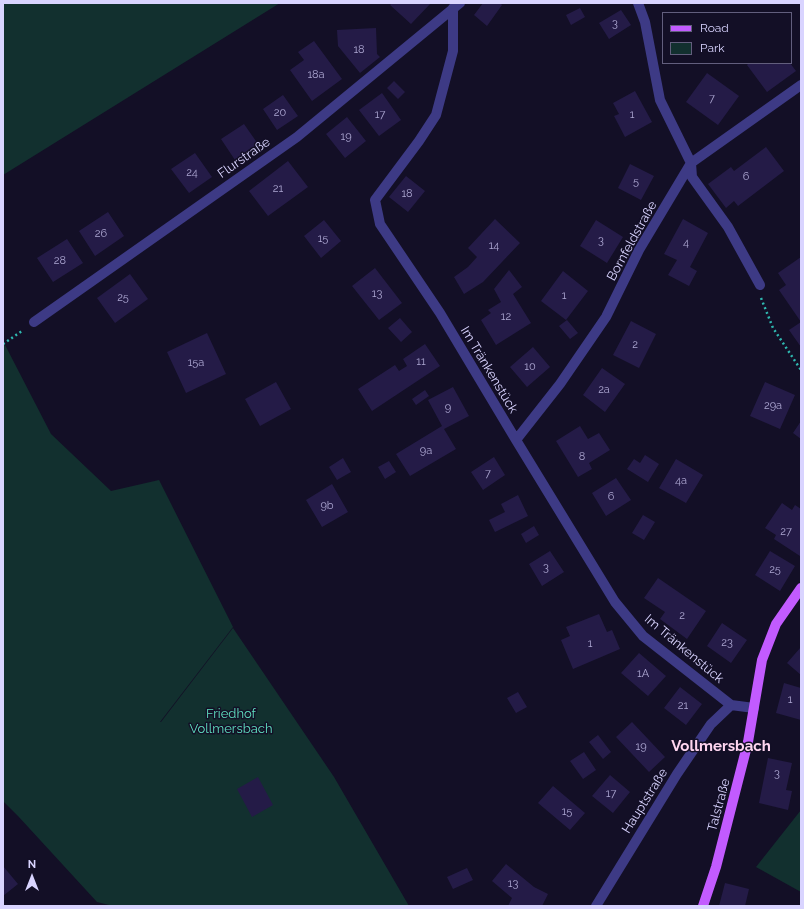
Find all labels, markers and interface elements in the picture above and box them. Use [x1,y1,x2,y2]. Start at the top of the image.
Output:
legend [662,12,792,64]
house number: 3 [612,17,618,31]
text: Road [700,21,729,35]
text: Park [700,41,725,55]
house number: 18 [353,43,365,57]
house number: 18a [307,68,325,82]
house number: 7 [709,92,715,106]
house number: 20 [274,106,286,120]
house number: 17 [375,108,385,122]
house number: 1 [630,108,634,122]
house number: 19 [340,130,352,144]
street label: Flurstraße [215,134,273,182]
house number: 24 [186,166,198,180]
house number: 6 [743,170,749,184]
house number: 5 [633,175,639,189]
house number: 21 [273,182,283,196]
house number: 18 [401,187,413,201]
street label: Bornfeldstraße [604,198,660,284]
house number: 26 [95,227,107,241]
house number: 15 [318,232,328,246]
house number: 3 [598,234,604,248]
house number: 4 [683,236,689,250]
house number: 14 [489,239,499,253]
house number: 28 [54,254,66,268]
house number: 13 [372,287,382,301]
house number: 1 [562,289,566,303]
house number: 25 [117,291,129,305]
house number: 12 [501,310,511,324]
street label: Im Tränkenstück [457,324,521,416]
house number: 2 [632,338,638,352]
house number: 11 [416,355,426,369]
house number: 15a [188,356,204,370]
house number: 10 [524,360,536,374]
house number: 2a [598,383,610,397]
house number: 29a [764,399,782,413]
house number: 9 [445,401,451,415]
house number: 9a [420,444,432,458]
house number: 8 [579,450,585,464]
house number: 7 [485,467,491,481]
house number: 4a [675,474,687,488]
house number: 6 [608,490,614,504]
house number: 9b [320,499,334,513]
house number: 27 [780,525,792,539]
house number: 3 [543,561,549,575]
house number: 25 [769,563,781,577]
house number: 2 [679,609,685,623]
street label: Im Tränkenstück [641,611,727,687]
house number: 23 [721,636,733,650]
house number: 1 [588,637,592,651]
house number: 1A [637,667,649,681]
house number: 1 [788,693,792,707]
house number: 21 [678,699,688,713]
park label: Friedhof Vollmersbach [189,706,273,737]
district label: Vollmersbach [671,737,771,755]
house number: 19 [635,740,647,754]
street label: Hauptstraße [619,766,671,836]
house number: 3 [774,767,780,781]
street label: Talstraße [704,777,734,833]
house number: 17 [606,787,616,801]
house number: 15 [562,805,572,819]
north arrow [12,857,52,897]
text: N [28,858,36,871]
house number: 13 [508,877,518,891]

